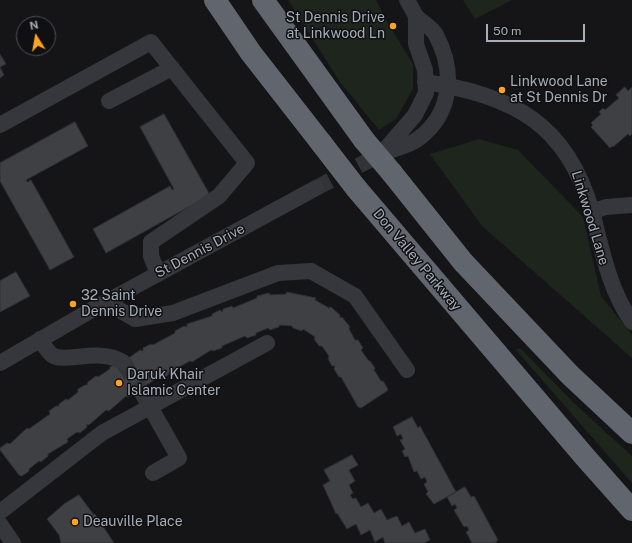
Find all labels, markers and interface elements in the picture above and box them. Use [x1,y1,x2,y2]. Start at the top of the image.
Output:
place label: St Dennis Drive at Linkwood Ln [286,10,385,42]
north arrow [16,16,56,56]
scale bar [488,16,587,42]
text: N [29,18,39,32]
marker: St Dennis Drive at Linkwood Ln [388,21,398,31]
text: 50 m [493,24,521,38]
place label: Linkwood Lane at St Dennis Dr [510,74,608,106]
marker: Linkwood Lane at St Dennis Dr [497,85,507,95]
street label: Linkwood Lane [568,169,612,267]
street label: Don Valley Parkway [369,206,465,314]
street label: St Dennis Drive [152,220,248,282]
place label: 32 Saint Dennis Drive [81,288,162,320]
marker: 32 Saint Dennis Drive [68,299,78,309]
place label: Daruk Khair Islamic Center [127,367,221,400]
marker: Daruk Khair Islamic Center [114,378,124,388]
place label: Deauville Place [83,514,183,530]
marker: Deauville Place [70,517,80,527]

